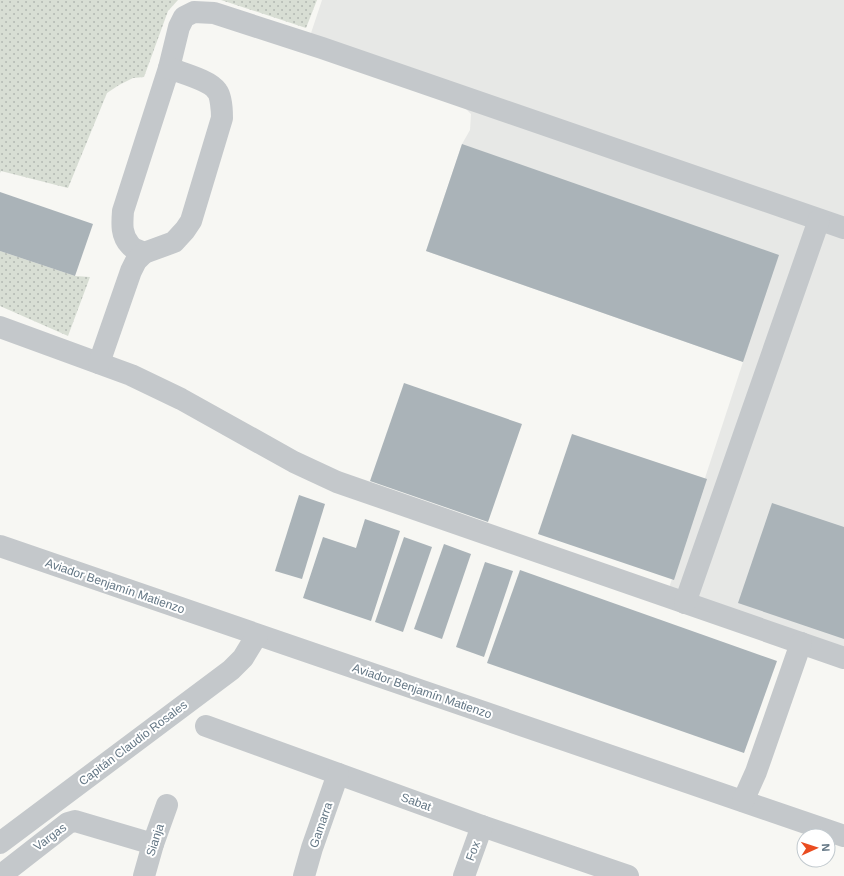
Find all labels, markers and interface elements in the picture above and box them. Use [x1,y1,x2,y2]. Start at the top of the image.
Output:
street label: Aviador Benjamín Matienzo [43,556,187,617]
street label: Aviador Benjamín Matienzo [350,661,494,722]
street label: Capitán Claudio Rosales [76,698,190,788]
street label: Sabat [399,790,434,814]
street label: Gamarra [307,800,335,850]
street label: Vargas [31,820,69,854]
street label: Sianja [143,822,167,858]
north arrow [796,828,836,868]
street label: Fox [463,839,483,863]
text: N [820,843,832,852]

